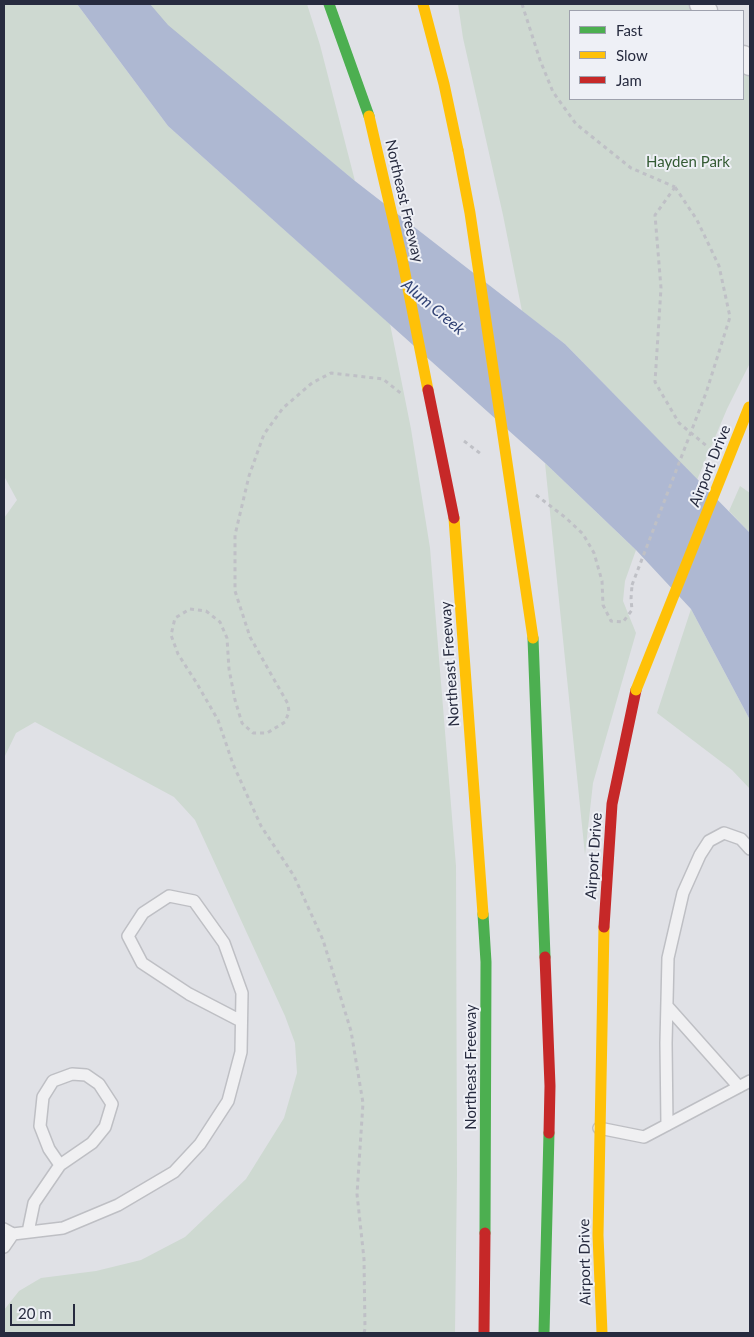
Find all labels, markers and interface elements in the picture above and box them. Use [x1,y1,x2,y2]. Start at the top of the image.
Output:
legend [569,10,744,100]
text: Fast [616,21,643,39]
text: Slow [616,46,648,64]
text: Jam [616,71,642,89]
street label: Northeast Freeway [381,138,427,264]
park label: Hayden Park [646,153,730,171]
water label: Alum Creek [398,275,468,339]
street label: Airport Drive [685,423,735,509]
street label: Northeast Freeway [437,601,463,727]
street label: Airport Drive [582,812,606,900]
street label: Northeast Freeway [462,1004,480,1130]
street label: Airport Drive [575,1219,595,1305]
scale bar [12,1294,78,1326]
text: 20 m [18,1304,52,1322]

